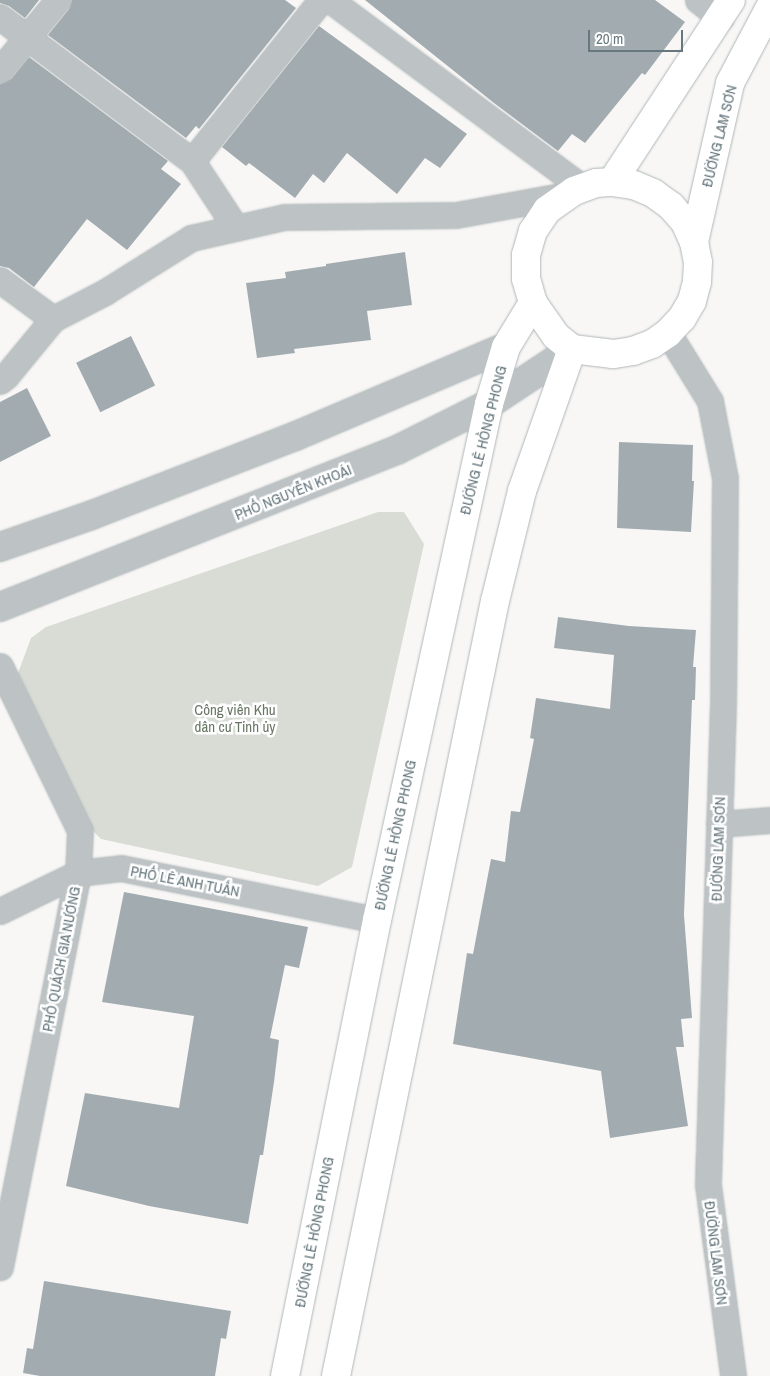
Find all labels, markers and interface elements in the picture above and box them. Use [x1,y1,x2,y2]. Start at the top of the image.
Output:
scale bar [590,20,685,52]
text: 20 m [596,28,623,49]
street label: ĐƯỜNG LAM SƠN [698,83,740,189]
street label: ĐƯỜNG LÊ HỒNG PHONG [456,364,510,516]
street label: PHỐ NGUYỄN KHOÁI [232,460,354,524]
park label: Công viên Khu dân cư Tỉnh ủy [194,700,276,735]
street label: ĐƯỜNG LÊ HỒNG PHONG [370,758,420,912]
street label: ĐƯỜNG LAM SƠN [707,796,729,902]
street label: PHỐ LÊ ANH TUẤN [129,862,241,900]
street label: PHỐ QUÁCH GIA NƯƠNG [38,884,84,1034]
street label: ĐƯỜNG LÊ HỒNG PHONG [291,1155,337,1309]
street label: ĐƯỜNG LAM SƠN [701,1200,731,1306]

